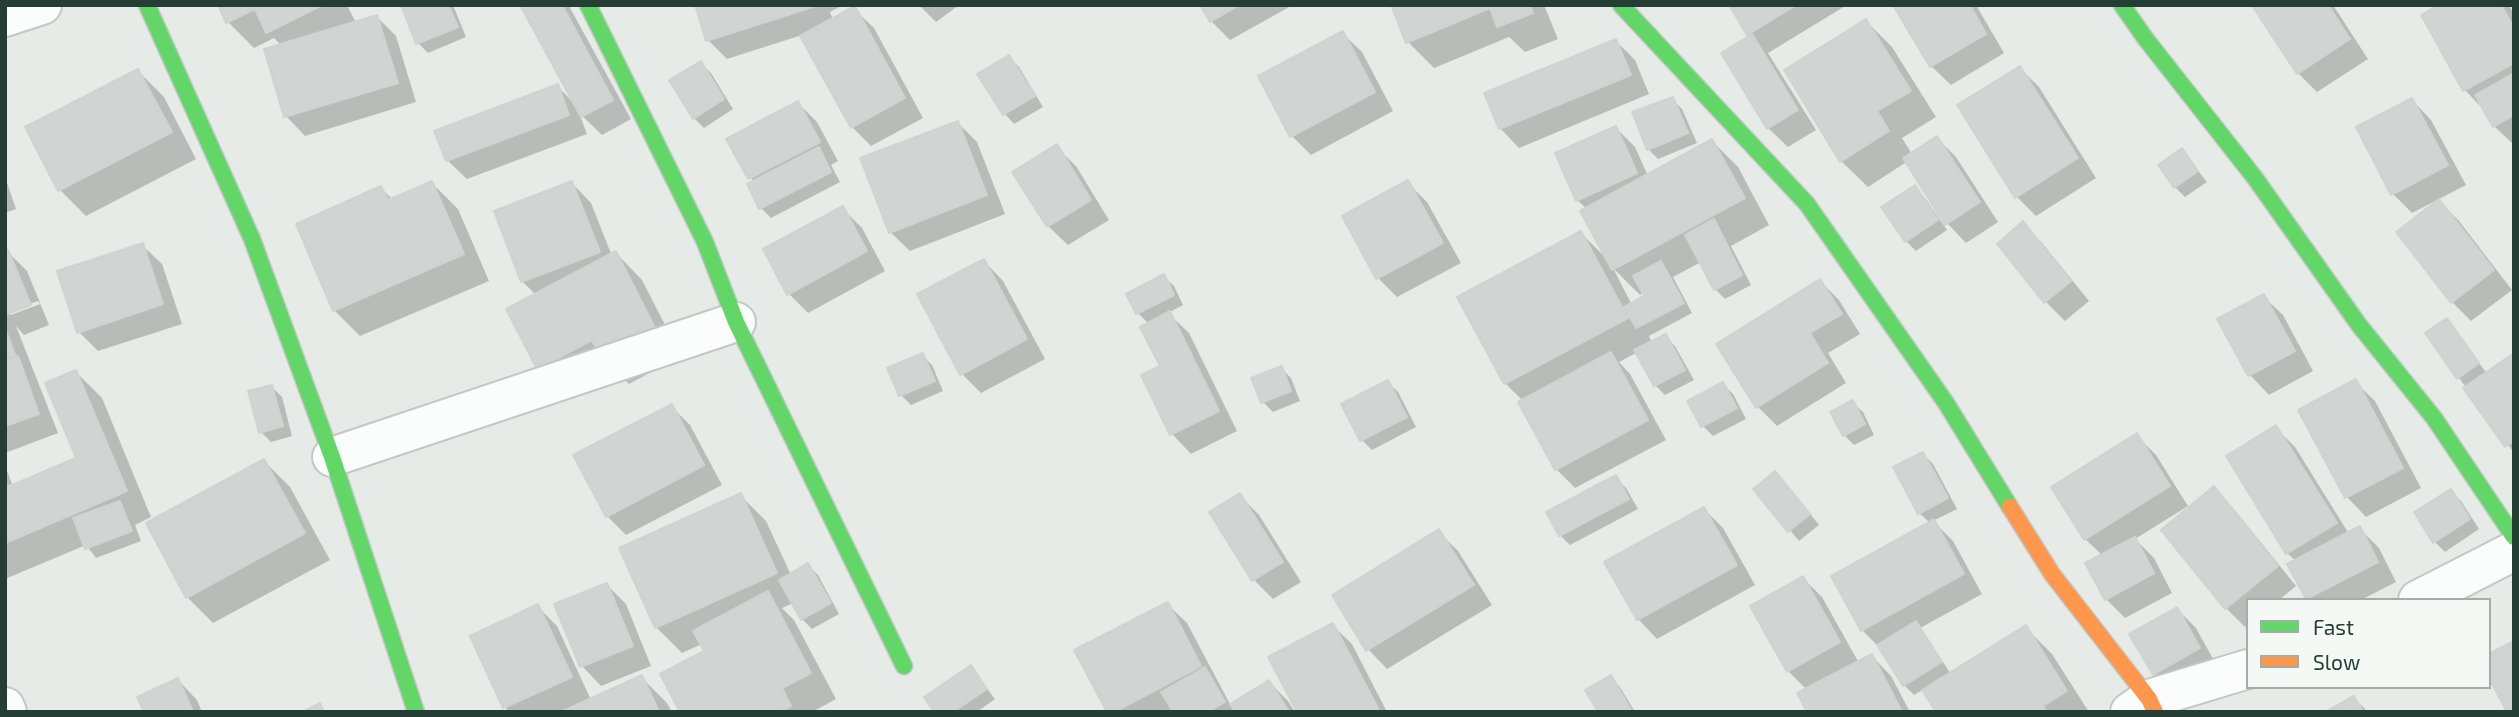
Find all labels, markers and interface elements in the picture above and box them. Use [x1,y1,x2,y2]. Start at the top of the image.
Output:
legend [2246,598,2491,689]
text: Fast [2313,614,2354,639]
text: Slow [2313,649,2360,674]

